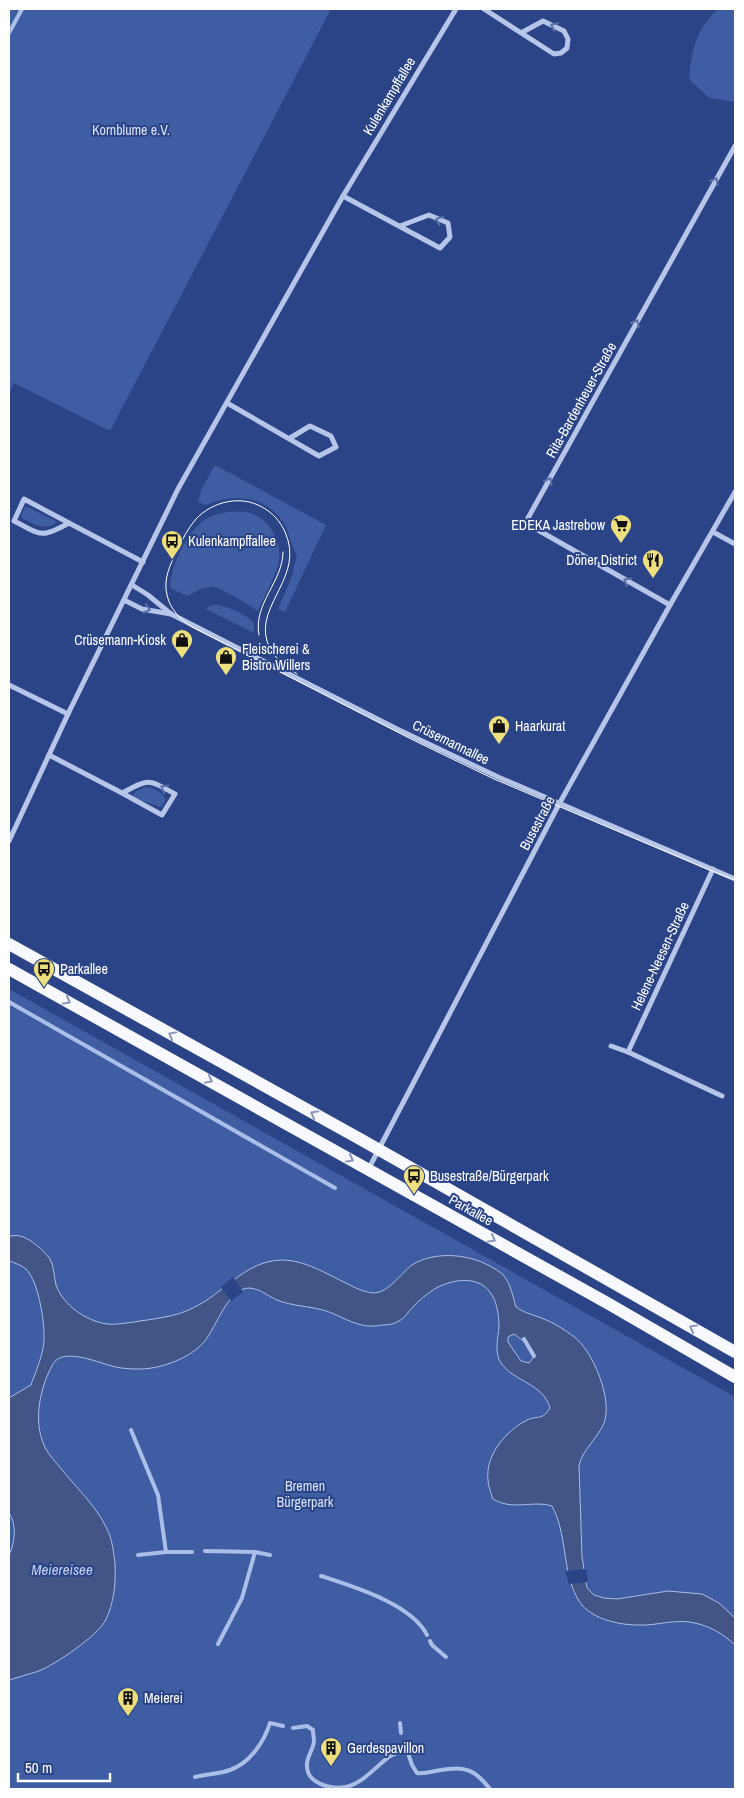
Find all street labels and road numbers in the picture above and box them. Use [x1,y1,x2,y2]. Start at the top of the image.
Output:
street label: Kulenkampffallee [359,54,419,138]
street label: Rita-Bardenheuer-Straße [542,339,620,461]
street label: Crüsemannallee [409,716,493,768]
street label: Busestraße [515,793,559,853]
street label: Helene-Neesen-Straße [627,899,693,1013]
street label: Parkallee [446,1191,496,1229]

